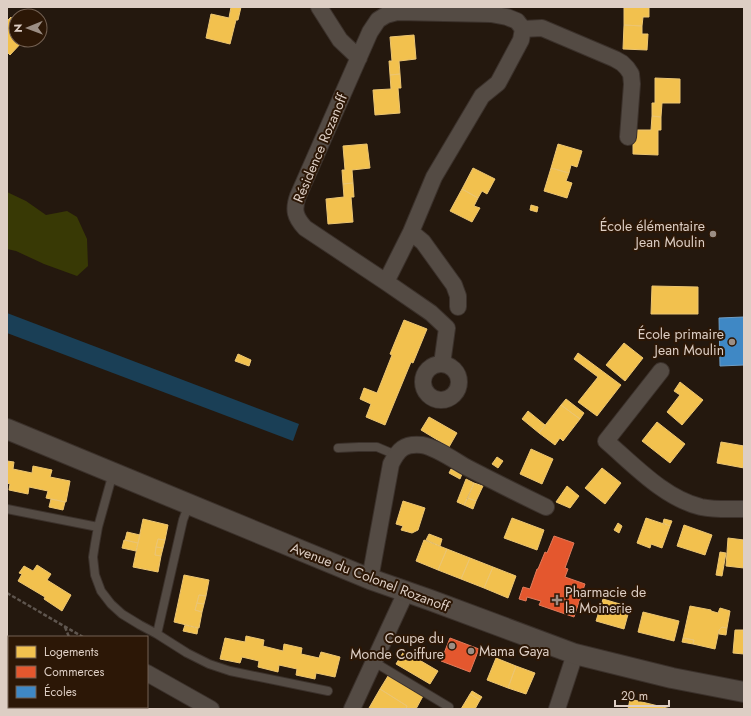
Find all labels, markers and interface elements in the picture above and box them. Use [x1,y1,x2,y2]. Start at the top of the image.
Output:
north arrow [8,8,48,48]
text: N [10,24,26,33]
street label: Résidence Rozanoff [288,90,352,205]
place label: École élémentaire Jean Moulin [600,216,705,252]
marker: École élémentaire Jean Moulin [708,229,718,239]
place label: École primaire Jean Moulin [638,324,724,360]
marker: École primaire Jean Moulin [727,337,737,347]
street label: Avenue du Colonel Rozanoff [288,537,453,617]
place label: Pharmacie de la Moinerie [565,582,646,618]
marker: Pharmacie de la Moinerie [552,595,562,605]
place label: Coupe du Monde Coiffure [350,628,444,664]
legend [8,636,148,708]
marker: Coupe du Monde Coiffure [447,641,457,651]
place label: Mama Gaya [479,641,549,661]
text: Logements [44,643,99,661]
marker: Mama Gaya [466,646,476,656]
text: Commerces [44,663,105,681]
scale bar [615,682,669,708]
text: Écoles [44,683,77,701]
text: 20 m [621,687,648,705]

